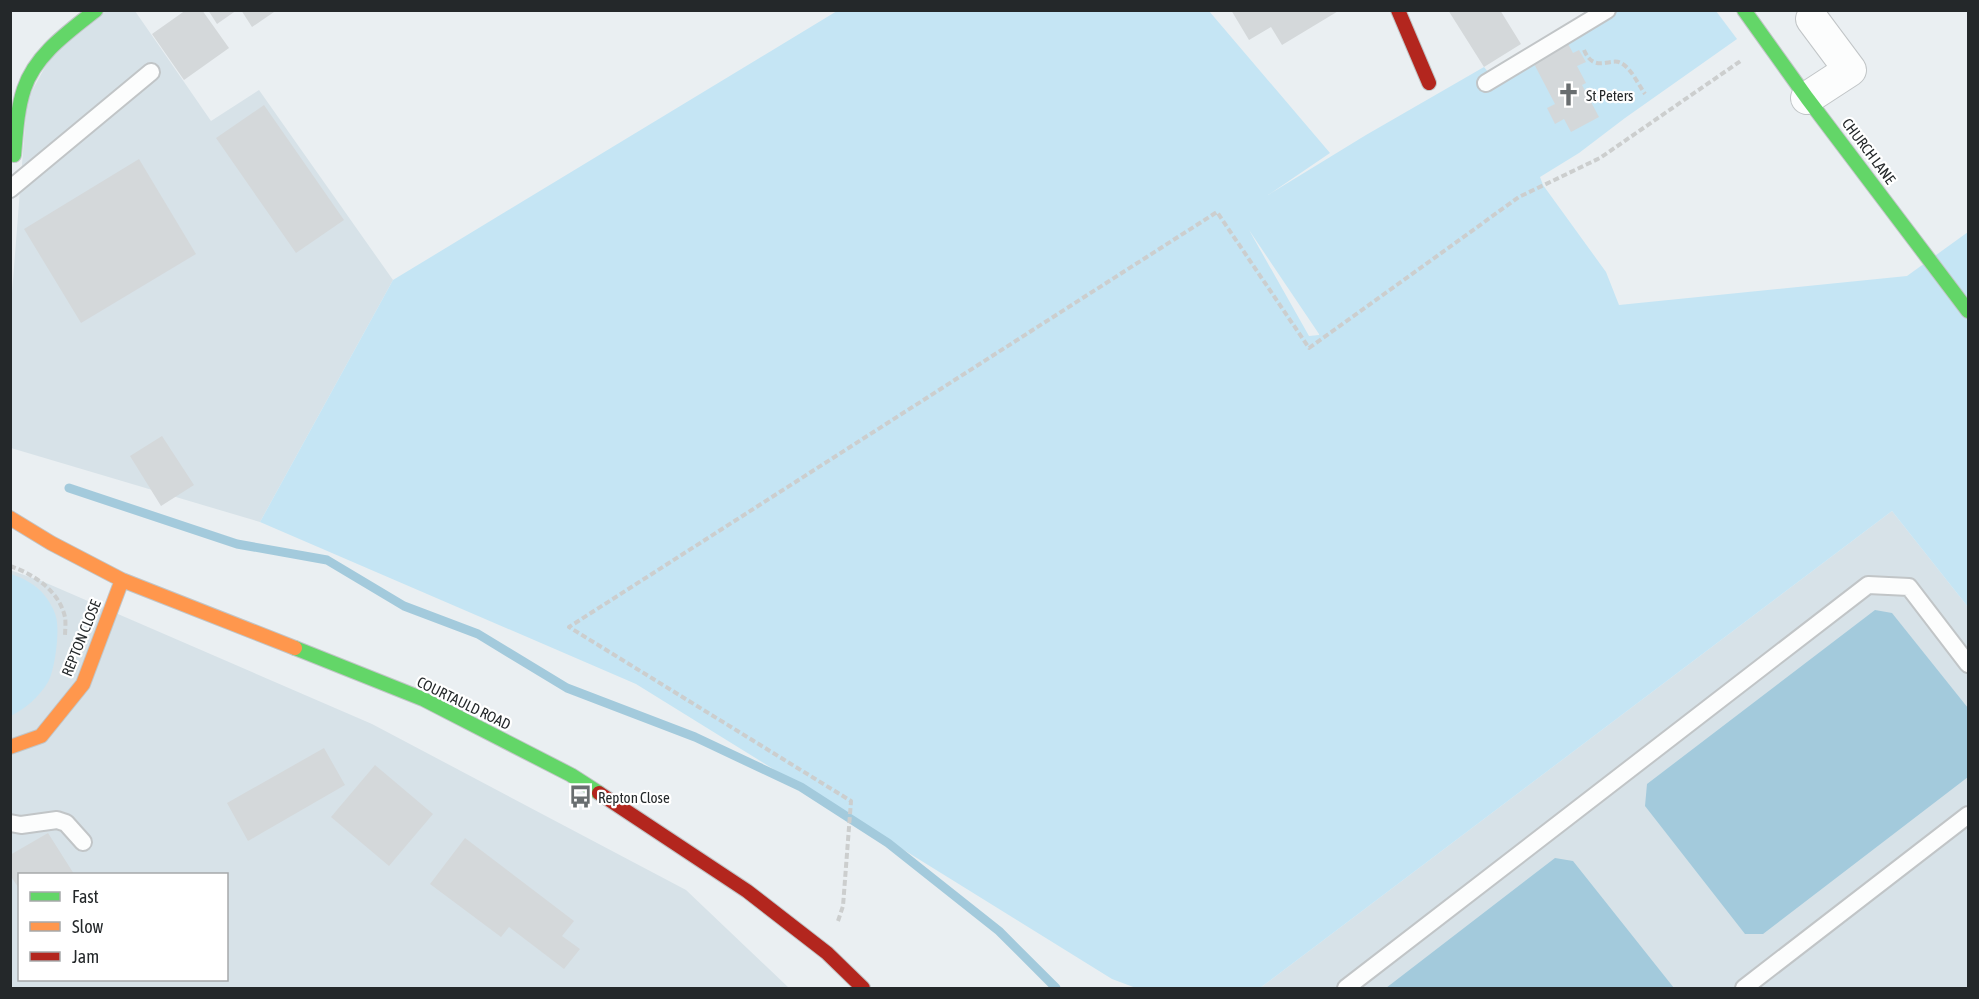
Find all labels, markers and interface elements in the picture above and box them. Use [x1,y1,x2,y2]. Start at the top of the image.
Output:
church icon: St Peters [1555,82,1581,108]
place label: St Peters [1586,87,1633,104]
street label: CHURCH LANE [1839,115,1899,188]
street label: REPTON CLOSE [58,597,104,679]
street label: COURTAULD ROAD [414,673,514,733]
bus stop icon: Repton Close [567,784,593,810]
place label: Repton Close [598,789,670,806]
legend [18,873,228,981]
text: Fast [72,886,99,907]
text: Slow [72,916,103,937]
text: Jam [72,946,99,967]

